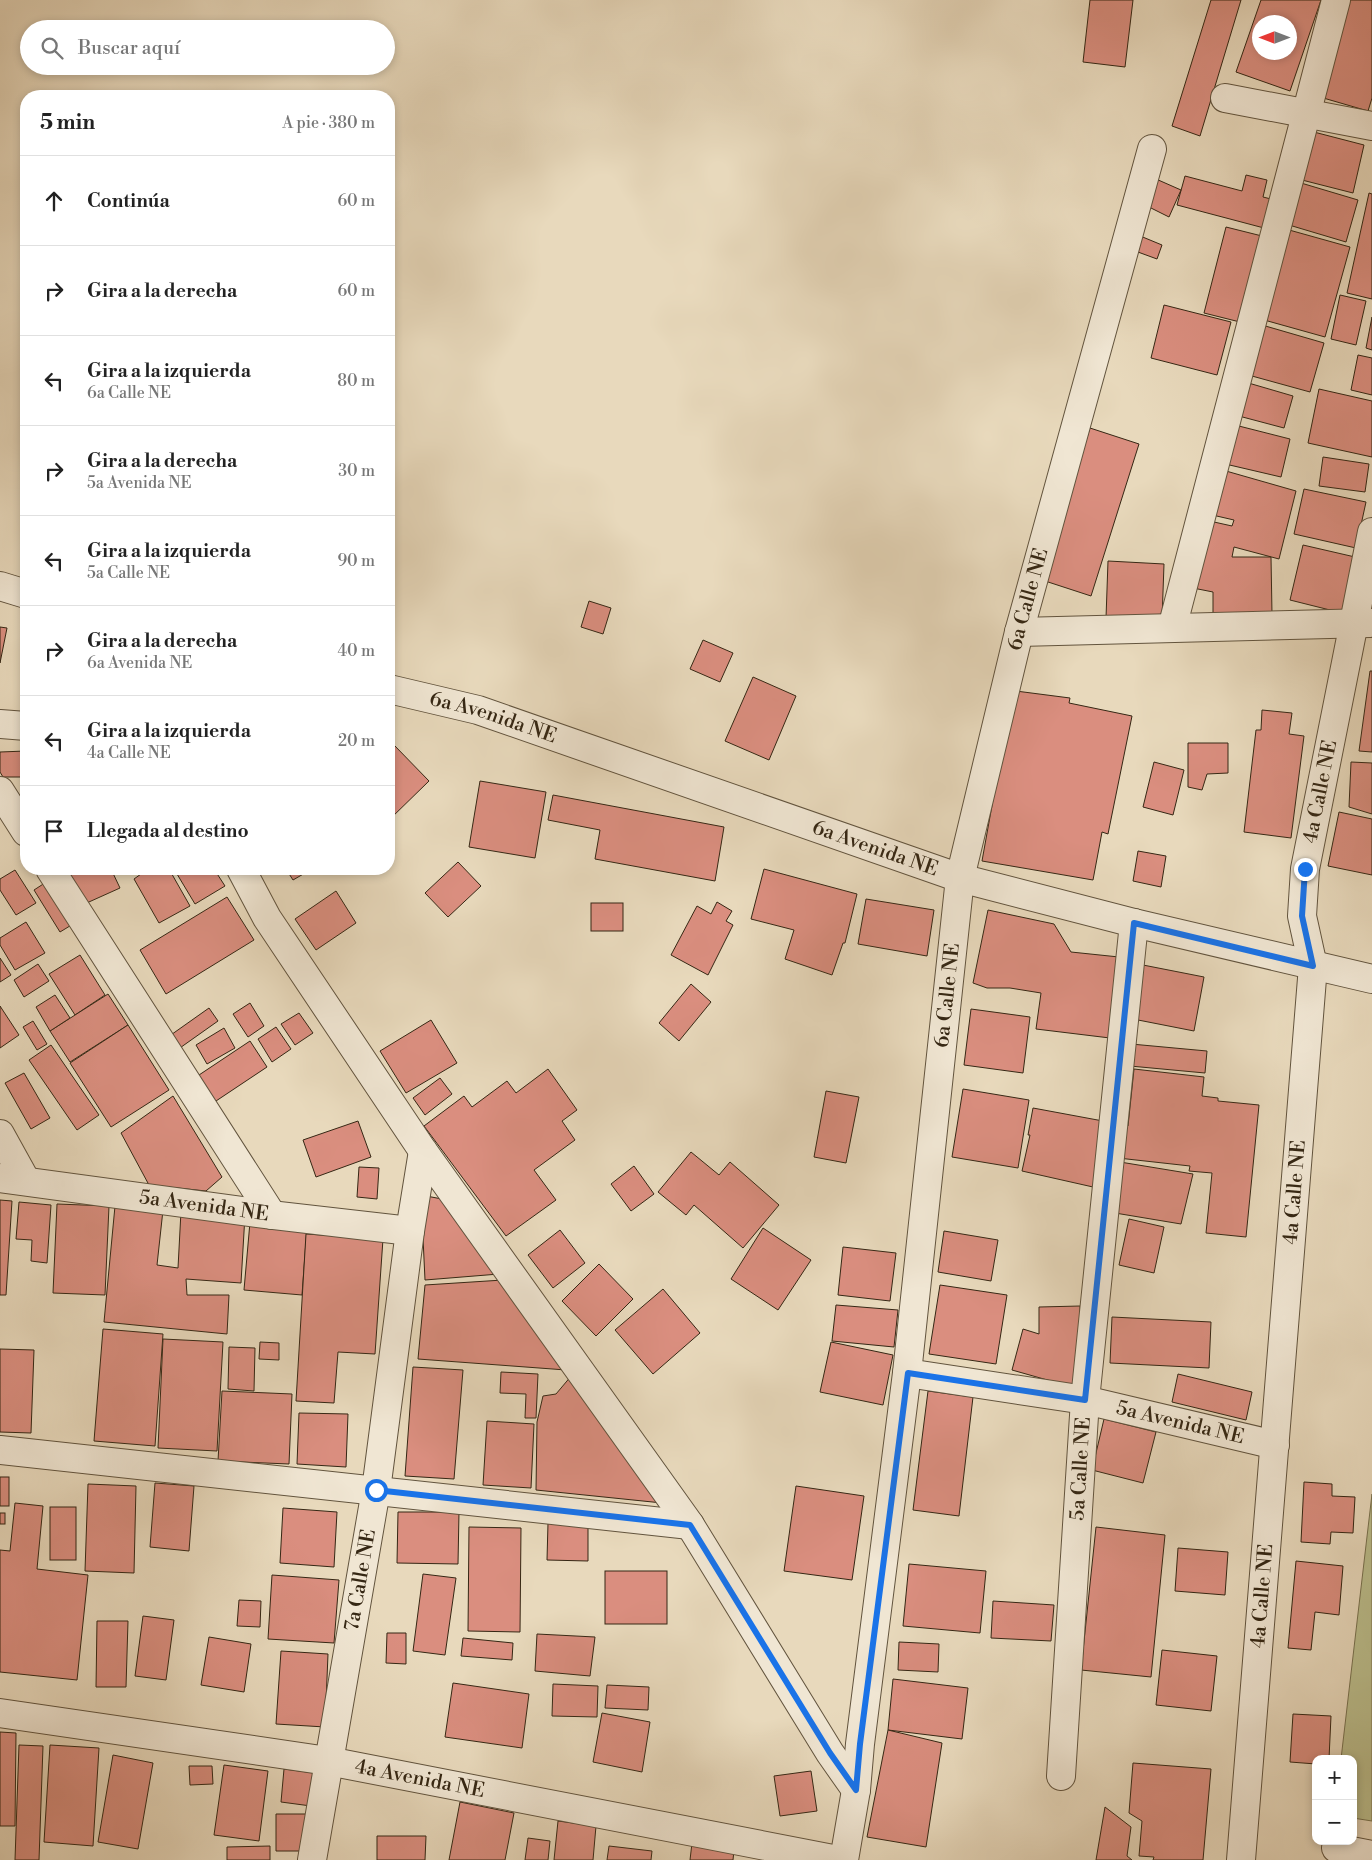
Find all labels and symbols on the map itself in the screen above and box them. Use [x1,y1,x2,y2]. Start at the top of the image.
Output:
north arrow [1252,15,1297,60]
street label: 6a Calle NE [1003,545,1054,653]
street label: 6a Avenida NE [427,687,560,749]
street label: 4a Calle NE [1298,738,1343,846]
street label: 6a Avenida NE [809,815,941,882]
route end [1294,858,1317,881]
street label: 6a Calle NE [929,942,965,1049]
street label: 4a Calle NE [1278,1139,1311,1245]
street label: 5a Avenida NE [138,1185,271,1227]
street label: 5a Avenida NE [1114,1395,1247,1450]
street label: 5a Calle NE [1065,1416,1096,1521]
route start [365,1479,388,1502]
street label: 7a Calle NE [339,1527,382,1633]
street label: 4a Calle NE [1246,1543,1279,1649]
street label: 4a Avenida NE [353,1754,487,1804]

